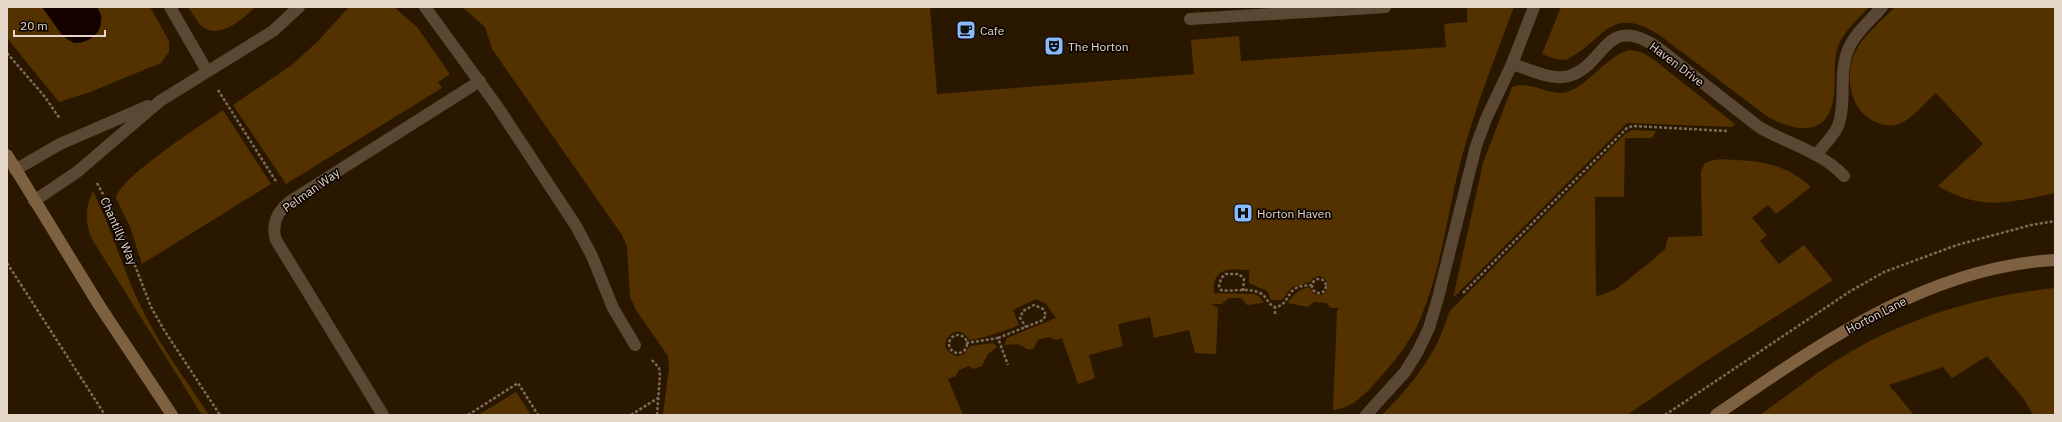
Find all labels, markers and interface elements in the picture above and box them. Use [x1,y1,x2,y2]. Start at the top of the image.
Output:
scale bar [14,12,105,38]
text: 20 m [20,18,48,33]
cafe icon: Cafe [955,19,977,41]
place label: Cafe [980,23,1005,38]
theatre icon: The Horton [1043,35,1065,57]
place label: The Horton [1068,39,1128,54]
street label: Haven Drive [1647,39,1708,90]
street label: Pelman Way [280,165,342,215]
street label: Chantilly Way [97,195,141,267]
hospital icon: Horton Haven [1232,202,1254,224]
place label: Horton Haven [1257,206,1331,221]
street label: Horton Lane [1843,293,1909,337]

